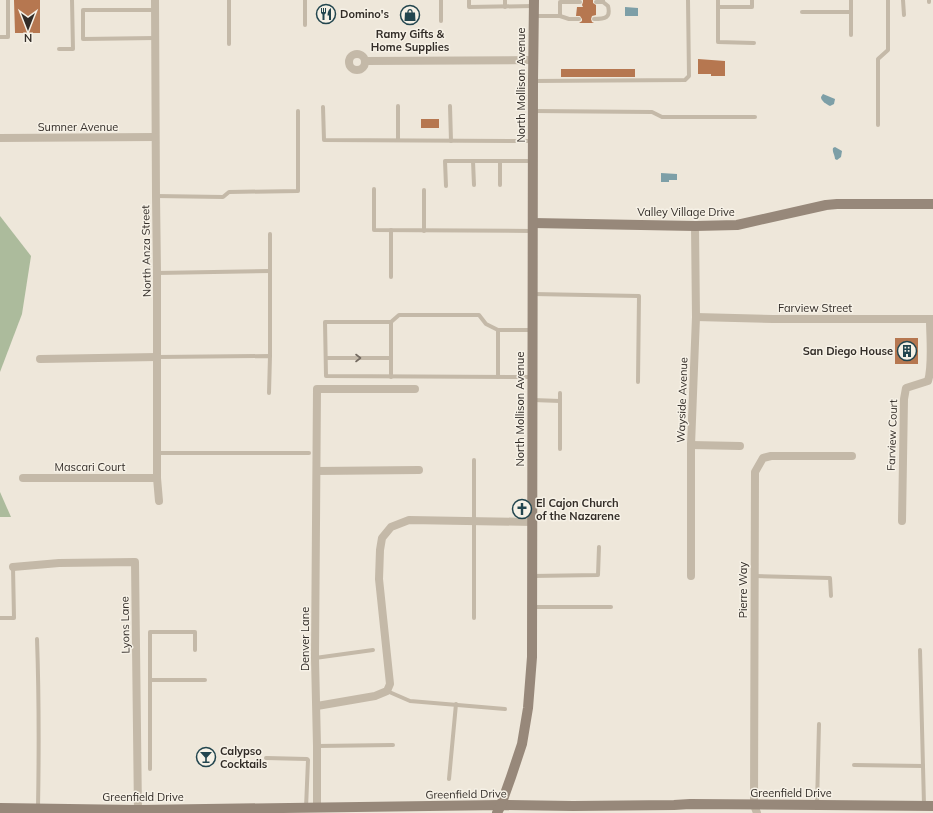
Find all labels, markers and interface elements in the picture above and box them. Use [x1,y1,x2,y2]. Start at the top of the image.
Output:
restaurant icon: Domino's [315,3,337,25]
shop icon: Ramy Gifts & Home Supplies [399,4,421,26]
place label: Domino's [340,7,389,21]
north arrow [8,8,48,48]
place label: Ramy Gifts & Home Supplies [371,27,450,54]
street label: North Mollison Avenue [514,28,528,142]
text: N [24,31,32,45]
street label: Sumner Avenue [38,120,118,134]
street label: North Anza Street [138,205,154,297]
street label: Valley Village Drive [637,205,735,219]
street label: Farview Street [778,301,852,315]
building icon: San Diego House [896,340,918,362]
place label: San Diego House [803,344,893,358]
street label: North Mollison Avenue [513,352,527,466]
one-way arrow [355,354,361,362]
street label: Wayside Avenue [674,357,690,443]
street label: Farview Court [884,399,900,471]
street label: Mascari Court [55,460,126,474]
place label: El Cajon Church of the Nazarene [536,496,620,523]
church icon: El Cajon Church of the Nazarene [511,498,533,520]
street label: Pierre Way [736,562,750,618]
street label: Lyons Lane [118,596,132,654]
street label: Denver Lane [298,607,312,671]
place label: Calypso Cocktails [220,744,268,771]
bar icon: Calypso Cocktails [195,746,217,768]
street label: Greenfield Drive [425,786,507,802]
street label: Greenfield Drive [750,786,832,800]
street label: Greenfield Drive [102,790,184,804]

